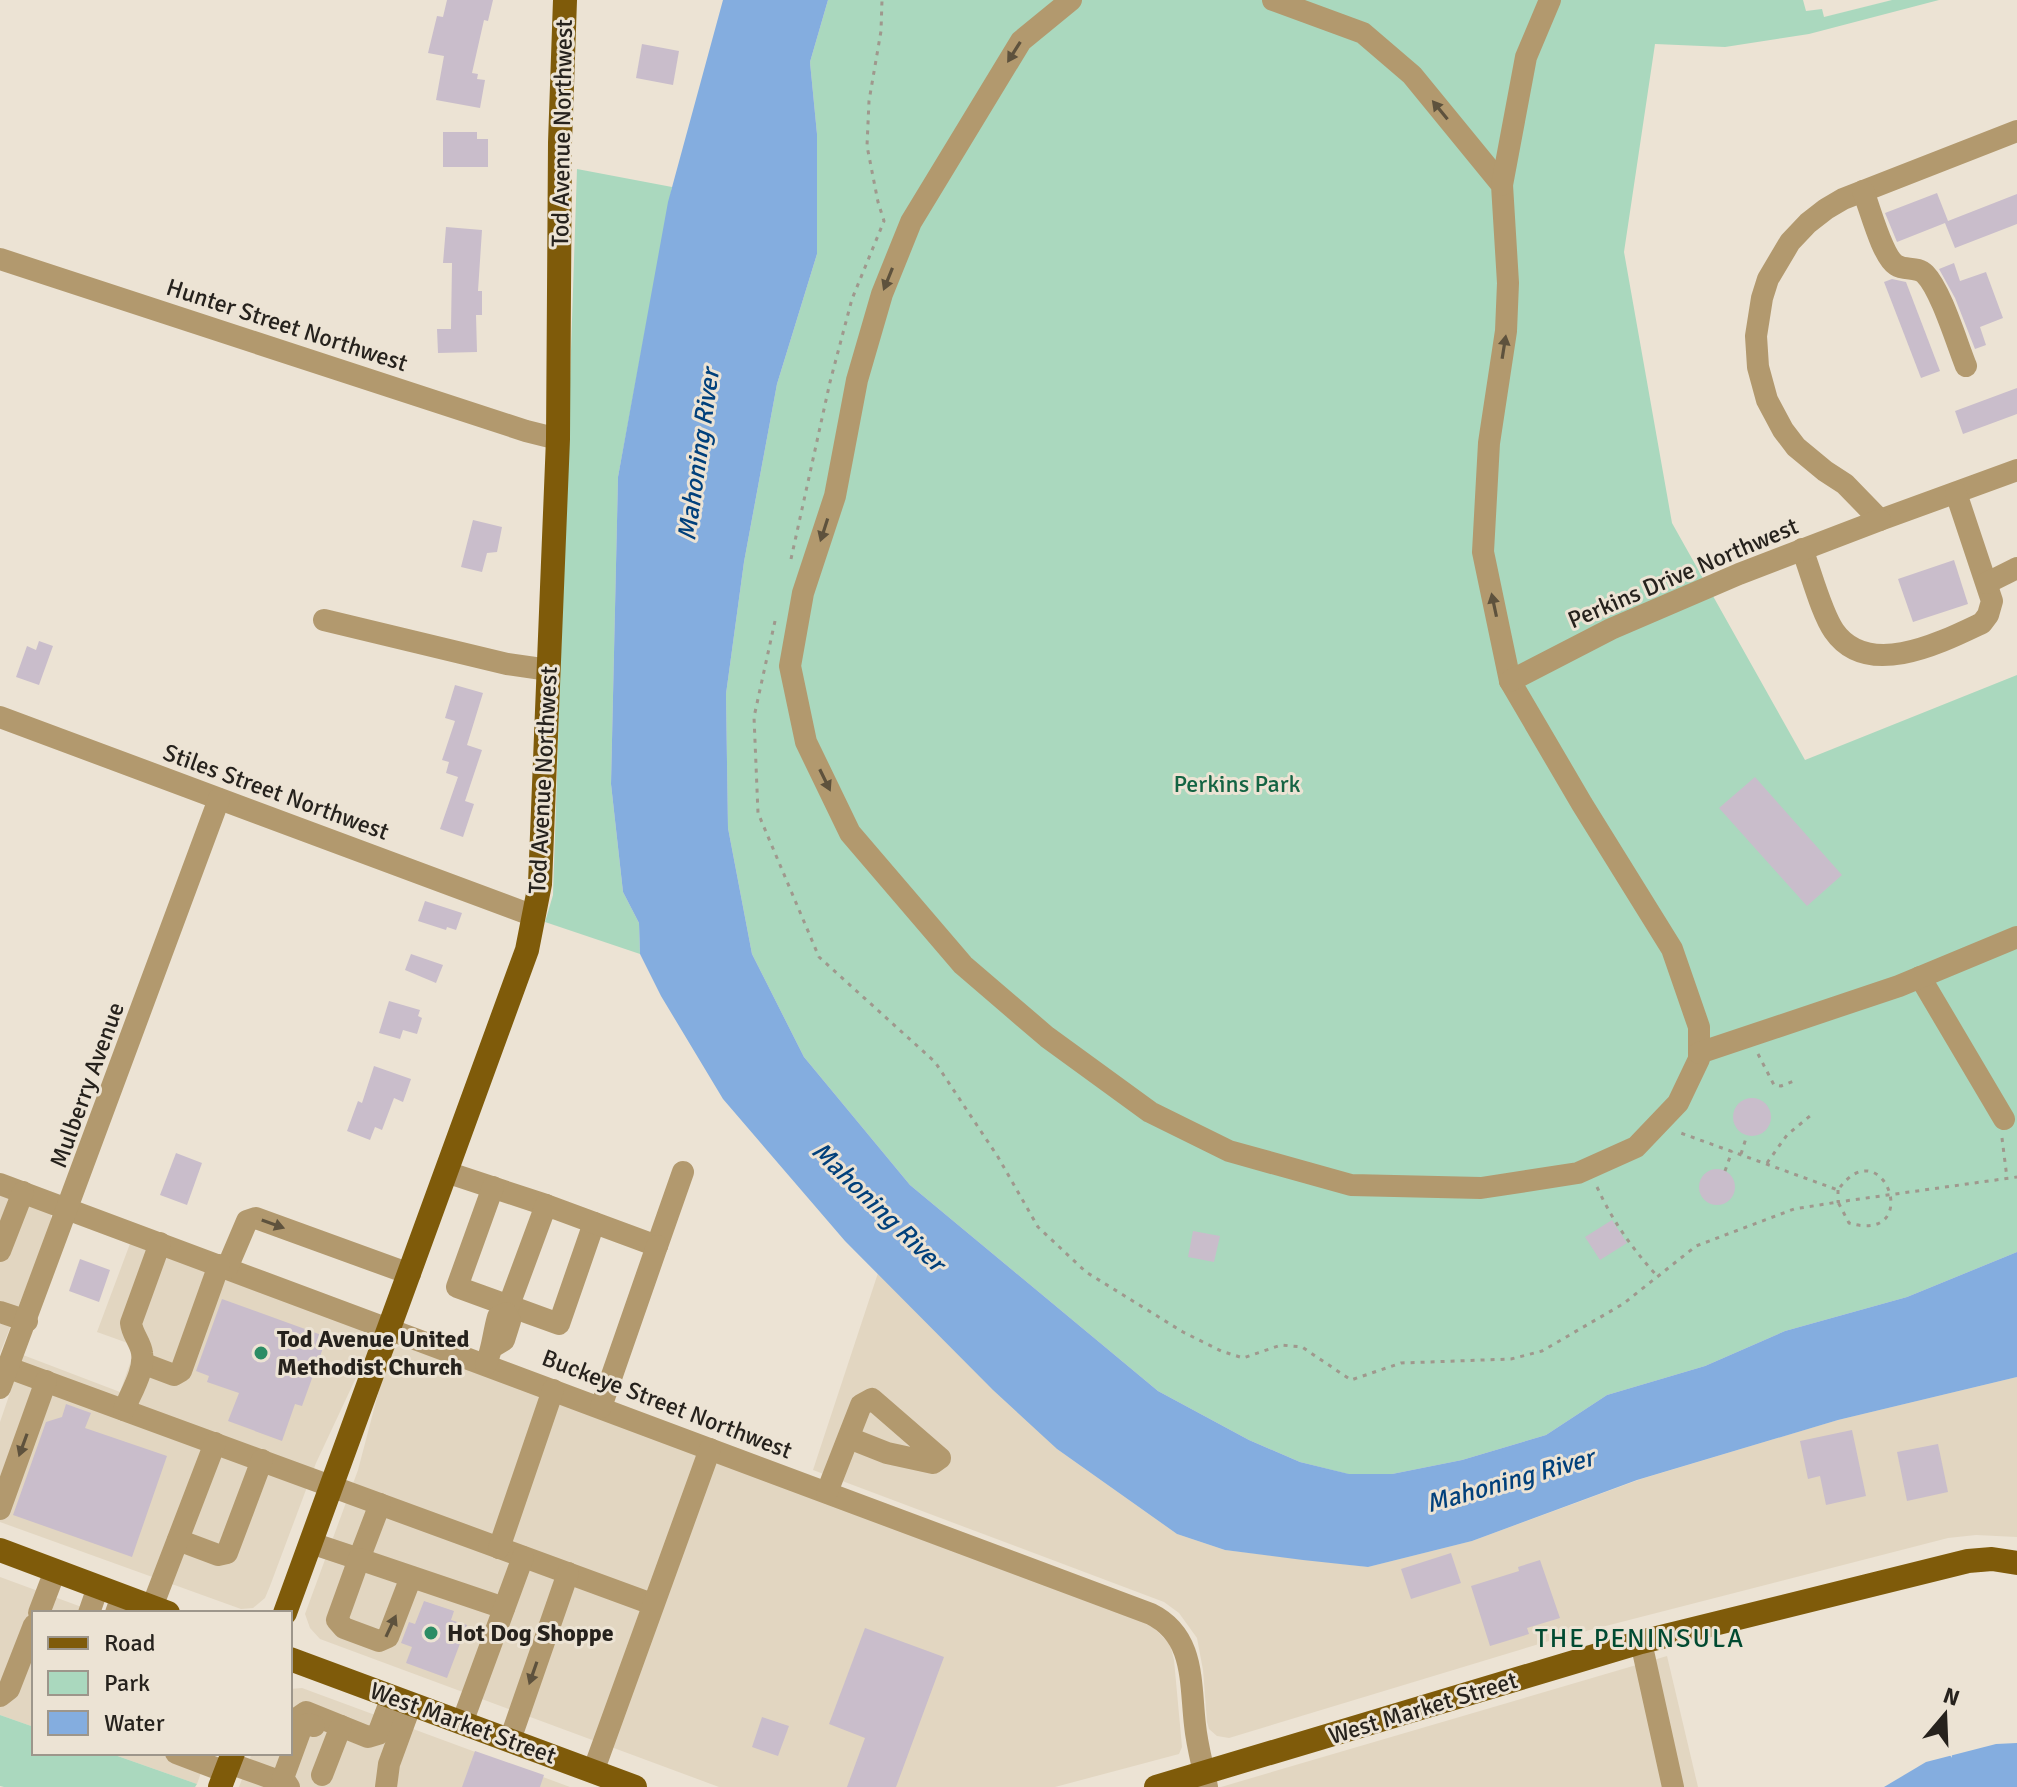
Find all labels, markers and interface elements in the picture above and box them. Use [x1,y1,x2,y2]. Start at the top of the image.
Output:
street label: Tod Avenue Northwest [545,19,579,247]
one-way arrow [1007,42,1022,63]
one-way arrow [1432,100,1448,120]
one-way arrow [881,267,894,291]
street label: Hunter Street Northwest [163,272,411,378]
one-way arrow [1498,334,1511,359]
water label: Mahoning River [671,364,727,543]
street label: Perkins Drive Northwest [1563,511,1803,635]
one-way arrow [817,519,829,543]
one-way arrow [1487,592,1500,617]
street label: Tod Avenue Northwest [522,665,564,895]
street label: Stiles Street Northwest [159,737,393,847]
one-way arrow [818,768,832,792]
park label: Perkins Park [1173,769,1301,799]
street label: Mulberry Avenue [43,998,131,1172]
water label: Mahoning River [805,1135,954,1281]
one-way arrow [261,1218,285,1231]
place label: Tod Avenue United Methodist Church [277,1324,469,1382]
street label: Buckeye Street Northwest [538,1342,796,1466]
marker: Tod Avenue United Methodist Church [252,1344,270,1362]
one-way arrow [16,1433,29,1457]
water label: Mahoning River [1422,1441,1601,1520]
legend [32,1611,292,1755]
one-way arrow [384,1614,398,1637]
place label: Hot Dog Shoppe [447,1618,614,1648]
district label: THE PENINSULA [1535,1623,1745,1655]
marker: Hot Dog Shoppe [422,1624,440,1642]
text: Road [104,1628,155,1658]
one-way arrow [527,1662,539,1686]
street label: West Market Street [1325,1665,1521,1751]
text: Park [104,1668,150,1698]
street label: West Market Street [366,1675,560,1771]
north arrow [1905,1675,1985,1755]
text: N [1940,1681,1963,1712]
text: Water [104,1708,165,1738]

